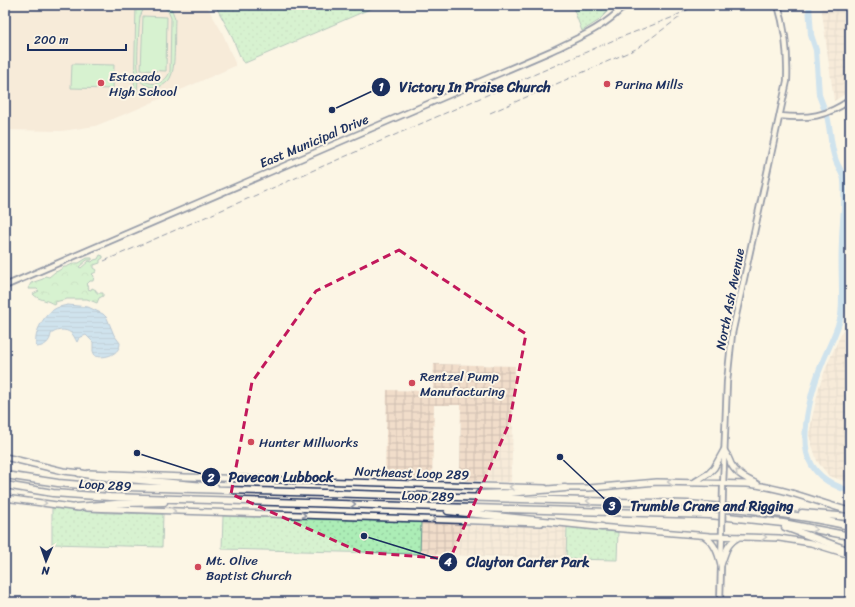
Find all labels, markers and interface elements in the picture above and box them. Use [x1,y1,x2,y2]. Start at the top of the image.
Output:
scale bar [28,26,126,52]
text: 200 m [34,29,68,51]
place label: Estacado High School [109,65,177,103]
place label: Purina Mills [615,73,683,96]
callout: Victory In Praise Church [371,74,558,100]
text: Victory In Praise Church [399,75,551,100]
text: 1 [378,76,384,98]
marker: Estacado High School [96,78,106,88]
marker: Purina Mills [602,79,612,89]
street label: East Municipal Drive [256,107,373,174]
street label: North Ash Avenue [709,246,751,352]
place label: Rentzel Pump Manufacturing [420,365,505,403]
marker: Rentzel Pump Manufacturing [407,378,417,388]
place label: Hunter Millworks [259,431,359,454]
marker: Hunter Millworks [246,437,256,447]
street label: Northeast Loop 289 [354,460,470,486]
callout: Pavecon Lubbock [201,464,342,490]
text: Pavecon Lubbock [228,465,334,490]
text: 2 [207,467,215,489]
one-way arrow [735,469,742,477]
street label: Loop 289 [78,472,132,498]
one-way arrow [667,478,673,486]
one-way arrow [509,482,515,491]
street label: Loop 289 [401,484,455,508]
callout: Trumble Crane and Rigging [602,493,802,519]
text: Trumble Crane and Rigging [630,494,794,519]
text: 3 [608,495,616,517]
one-way arrow [586,497,592,505]
one-way arrow [41,498,47,507]
one-way arrow [350,500,356,509]
one-way arrow [170,507,176,516]
one-way arrow [300,511,306,519]
one-way arrow [430,515,436,524]
one-way arrow [811,524,817,532]
one-way arrow [761,533,767,542]
north arrow [26,541,66,581]
place label: Mt. Olive Baptist Church [206,549,292,587]
callout: Clayton Carter Park [438,549,598,575]
text: Clayton Carter Park [465,550,590,575]
text: 4 [443,551,452,573]
text: N [41,561,51,580]
marker: Mt. Olive Baptist Church [193,562,203,572]

